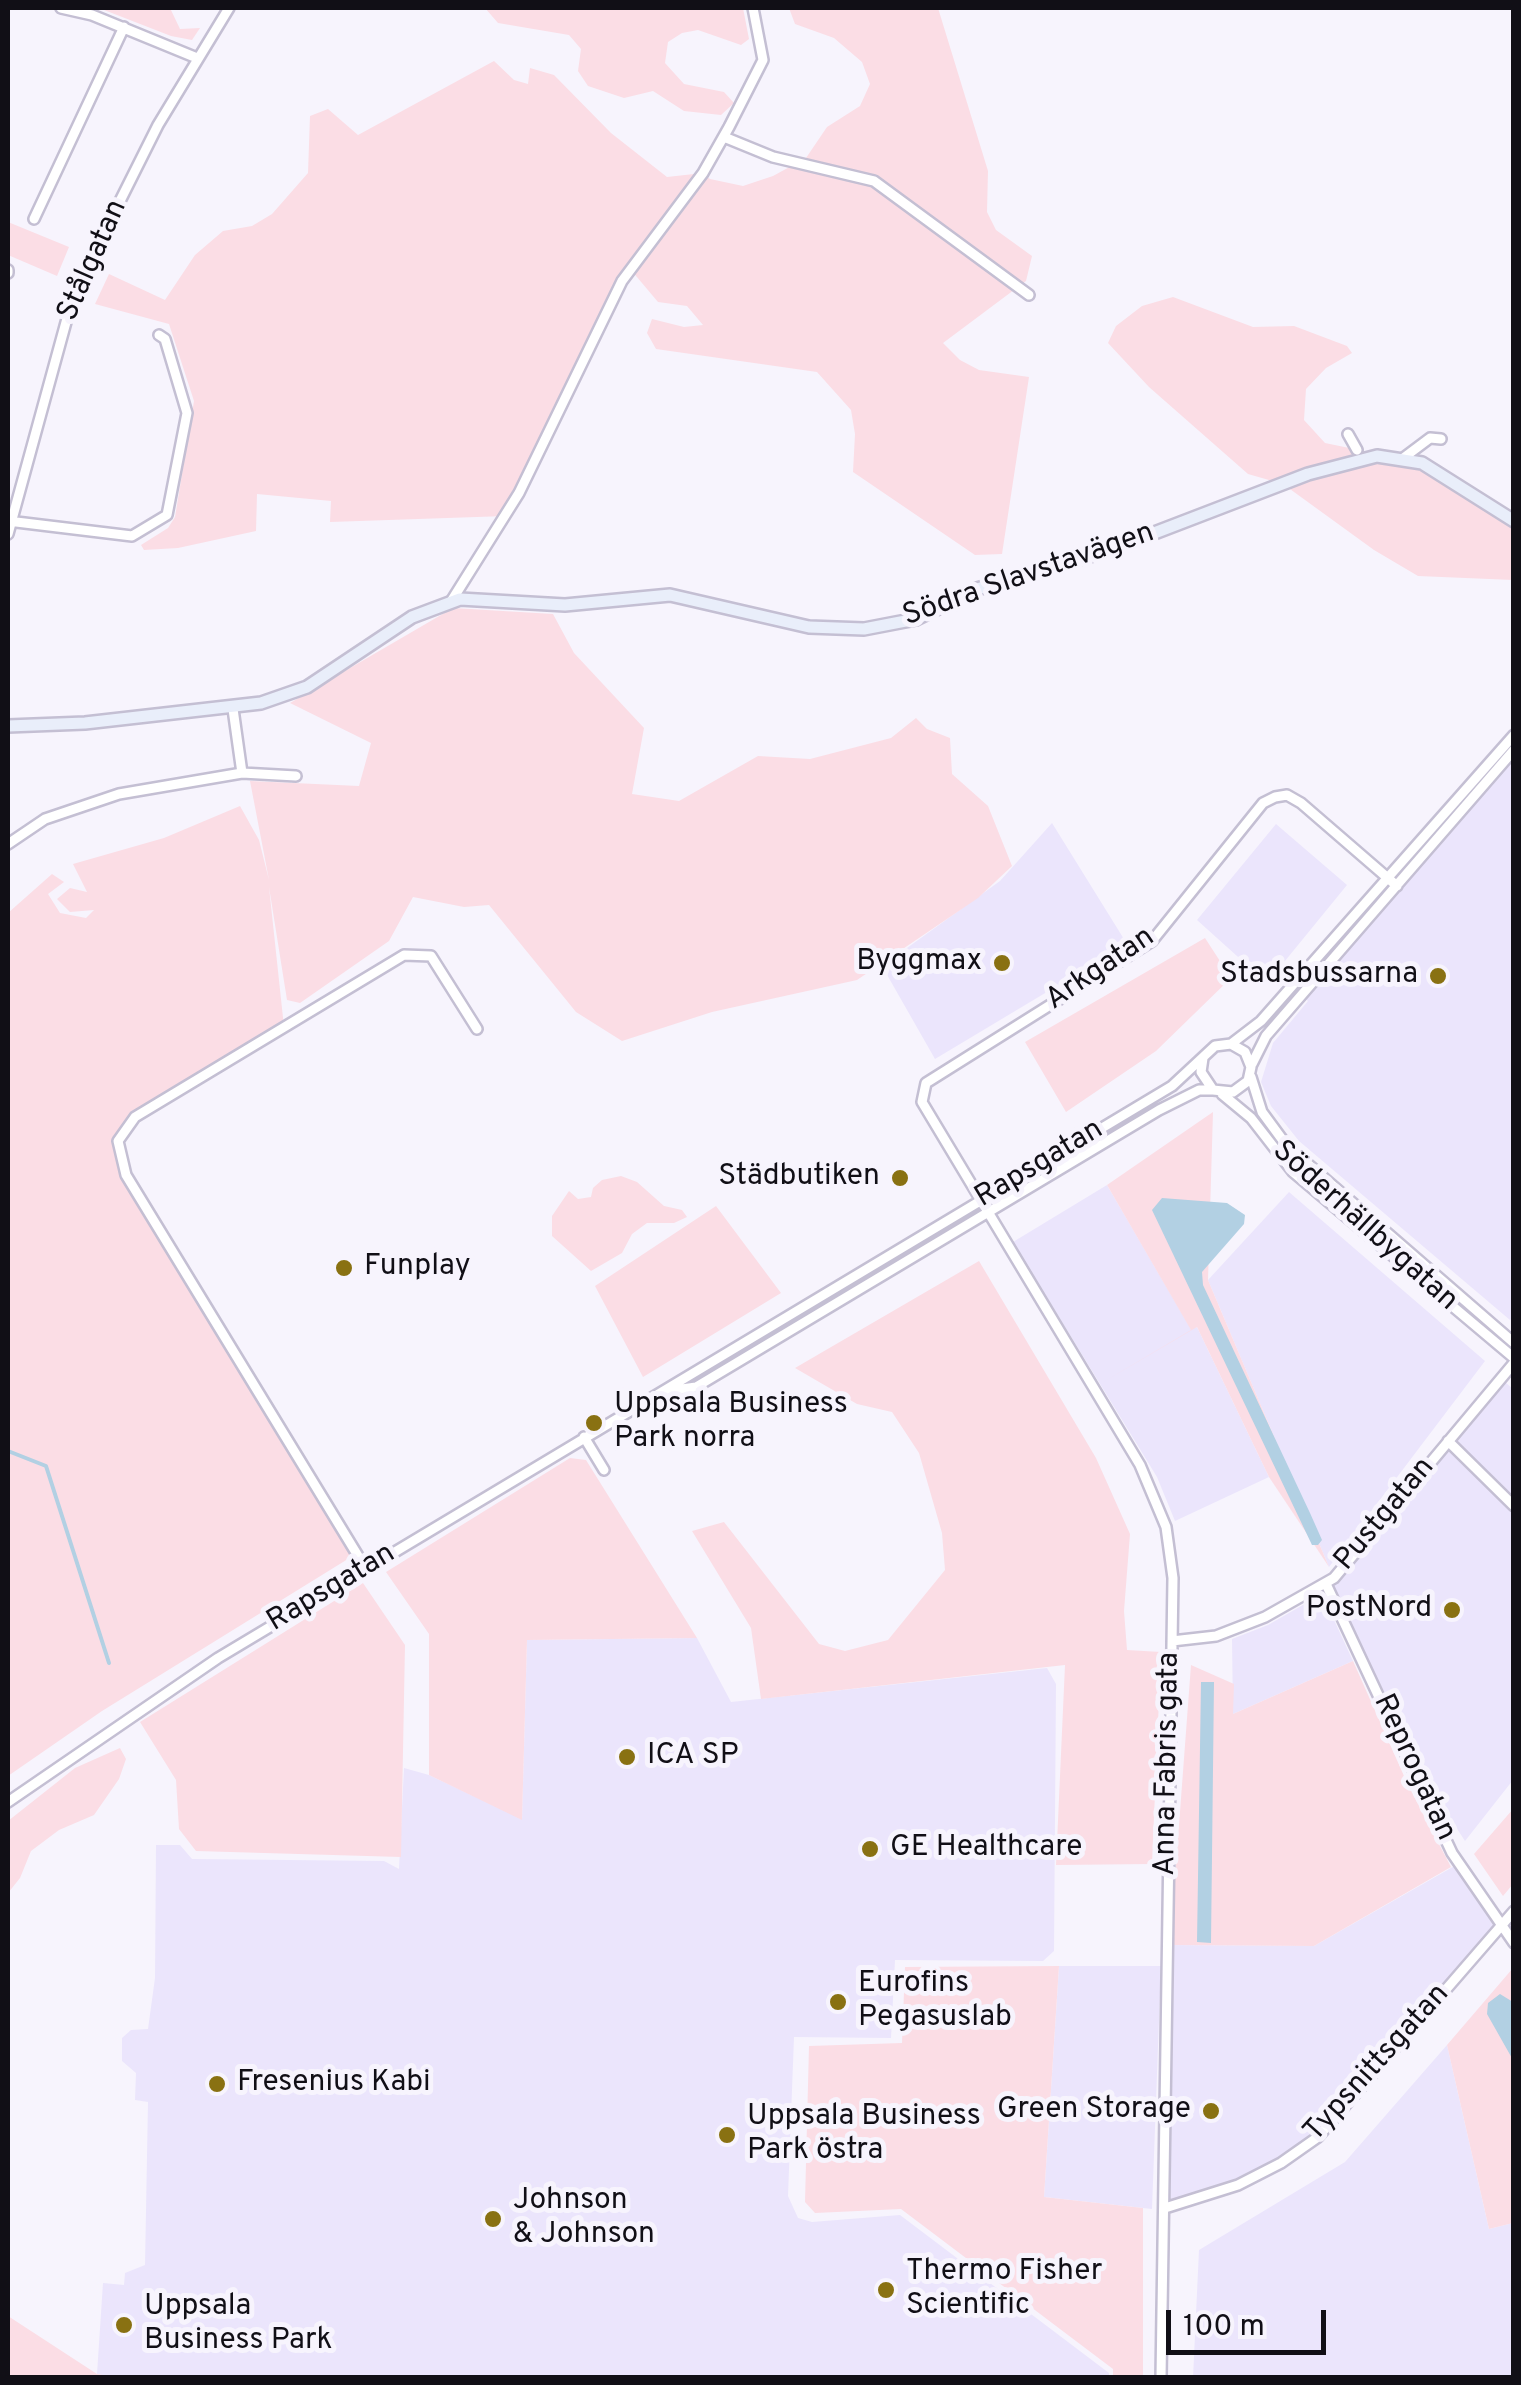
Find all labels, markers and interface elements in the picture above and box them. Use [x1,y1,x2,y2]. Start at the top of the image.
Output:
street label: Stålgatan [51,195,137,327]
street label: Södra Slavstavägen [899,516,1159,636]
street label: Arkgatan [1040,921,1162,1019]
place label: Byggmax [856,945,982,981]
marker: Byggmax [991,952,1013,974]
place label: Stadsbussarna [1220,958,1418,994]
marker: Stadsbussarna [1427,965,1449,987]
street label: Rapsgatan [970,1113,1110,1217]
street label: Söderhällbygatan [1264,1134,1464,1320]
place label: Städbutiken [718,1160,880,1196]
marker: Städbutiken [889,1167,911,1189]
place label: Funplay [364,1250,471,1286]
marker: Funplay [333,1257,355,1279]
place label: Uppsala Business Park norra [614,1388,848,1458]
marker: Uppsala Business Park norra [583,1412,605,1434]
street label: Pustgatan [1328,1451,1444,1579]
street label: Rapsgatan [262,1537,402,1641]
place label: PostNord [1306,1592,1432,1628]
marker: PostNord [1441,1599,1463,1621]
street label: Anna Fabris gata [1149,1652,1189,1876]
street label: Reprogatan [1363,1689,1463,1847]
place label: ICA SP [647,1739,739,1775]
marker: ICA SP [616,1746,638,1768]
place label: GE Healthcare [890,1831,1082,1867]
marker: GE Healthcare [859,1838,881,1860]
place label: Eurofins Pegasuslab [858,1967,1012,2038]
street label: Typsnittsgatan [1298,1978,1458,2150]
marker: Eurofins Pegasuslab [827,1991,849,2013]
place label: Fresenius Kabi [237,2066,431,2102]
marker: Fresenius Kabi [206,2073,228,2095]
place label: Green Storage [997,2093,1191,2129]
place label: Uppsala Business Park östra [747,2100,981,2170]
marker: Green Storage [1200,2100,1222,2122]
marker: Uppsala Business Park östra [716,2124,738,2146]
place label: Johnson & Johnson [513,2184,655,2254]
marker: Johnson & Johnson [482,2208,504,2230]
place label: Thermo Fisher Scientific [906,2255,1102,2326]
marker: Thermo Fisher Scientific [875,2279,897,2301]
place label: Uppsala Business Park [144,2290,333,2360]
scale bar [1171,2290,1331,2352]
text: 100 m [1183,2309,1265,2346]
marker: Uppsala Business Park [113,2314,135,2336]

